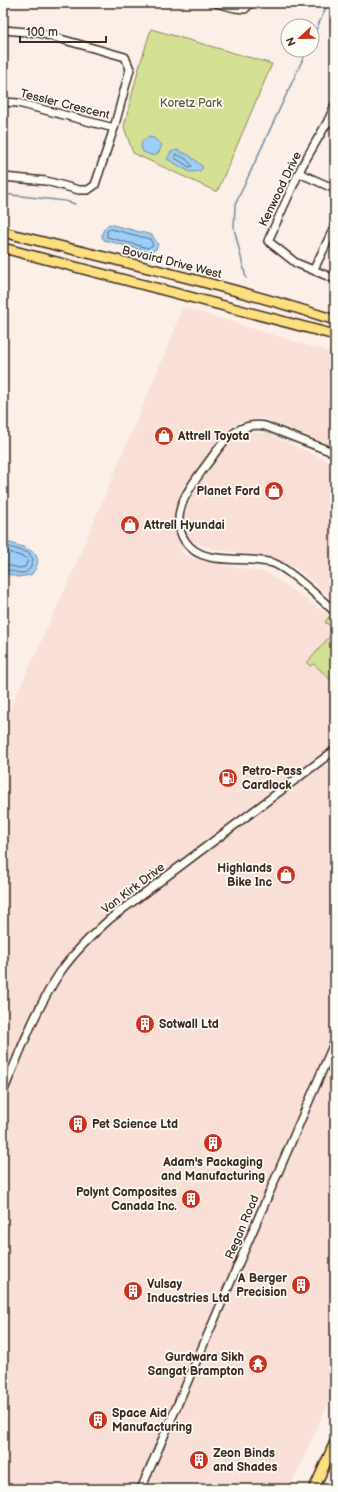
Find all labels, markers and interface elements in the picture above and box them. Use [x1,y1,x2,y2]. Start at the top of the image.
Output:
scale bar [20,18,106,44]
north arrow [280,18,320,58]
text: 100 m [26,25,58,40]
text: N [284,35,299,48]
street label: Tessler Crescent [18,86,112,123]
park label: Koretz Park [160,96,222,111]
street label: Kenwood Drive [256,149,305,229]
street label: Bovaird Drive West [120,243,224,282]
shop icon: Attrell Toyota [153,425,175,447]
place label: Attrell Toyota [177,429,249,444]
shop icon: Planet Ford [263,480,285,502]
place label: Planet Ford [196,484,260,499]
shop icon: Attrell Hyundai [119,514,141,536]
place label: Attrell Hyundai [143,518,225,533]
place label: Petro-Pass Cardlock [242,764,302,793]
fuel station icon: Petro-Pass Cardlock [217,767,239,789]
street label: Van Kirk Drive [99,860,168,917]
place label: Highlands Bike Inc [217,861,272,890]
shop icon: Highlands Bike Inc [275,864,297,886]
building icon: Sotwall Ltd [134,1013,156,1035]
place label: Sotwall Ltd [159,1017,219,1032]
building icon: Pet Science Ltd [67,1113,89,1135]
place label: Pet Science Ltd [92,1117,178,1132]
building icon: Adam's Packaging and Manufacturing [202,1132,224,1154]
place label: Adam's Packaging and Manufacturing [161,1155,265,1184]
place label: Polynt Composites Canada Inc. [76,1185,177,1214]
building icon: Polynt Composites Canada Inc. [180,1188,202,1210]
street label: Regan Road [222,1193,263,1262]
place label: A Berger Precision [236,1271,287,1300]
building icon: A Berger Precision [290,1274,312,1296]
place label: Vulsay Inducstries Ltd [147,1277,230,1306]
building icon: Vulsay Inducstries Ltd [122,1280,144,1302]
place label: Gurdwara Sikh Sangat Brampton [148,1350,244,1379]
temple icon: Gurdwara Sikh Sangat Brampton [247,1353,269,1375]
place label: Space Aid Manufacturing [112,1406,192,1435]
building icon: Space Aid Manufacturing [87,1409,109,1431]
place label: Zeon Binds and Shades [213,1446,277,1475]
building icon: Zeon Binds and Shades [188,1449,210,1471]

